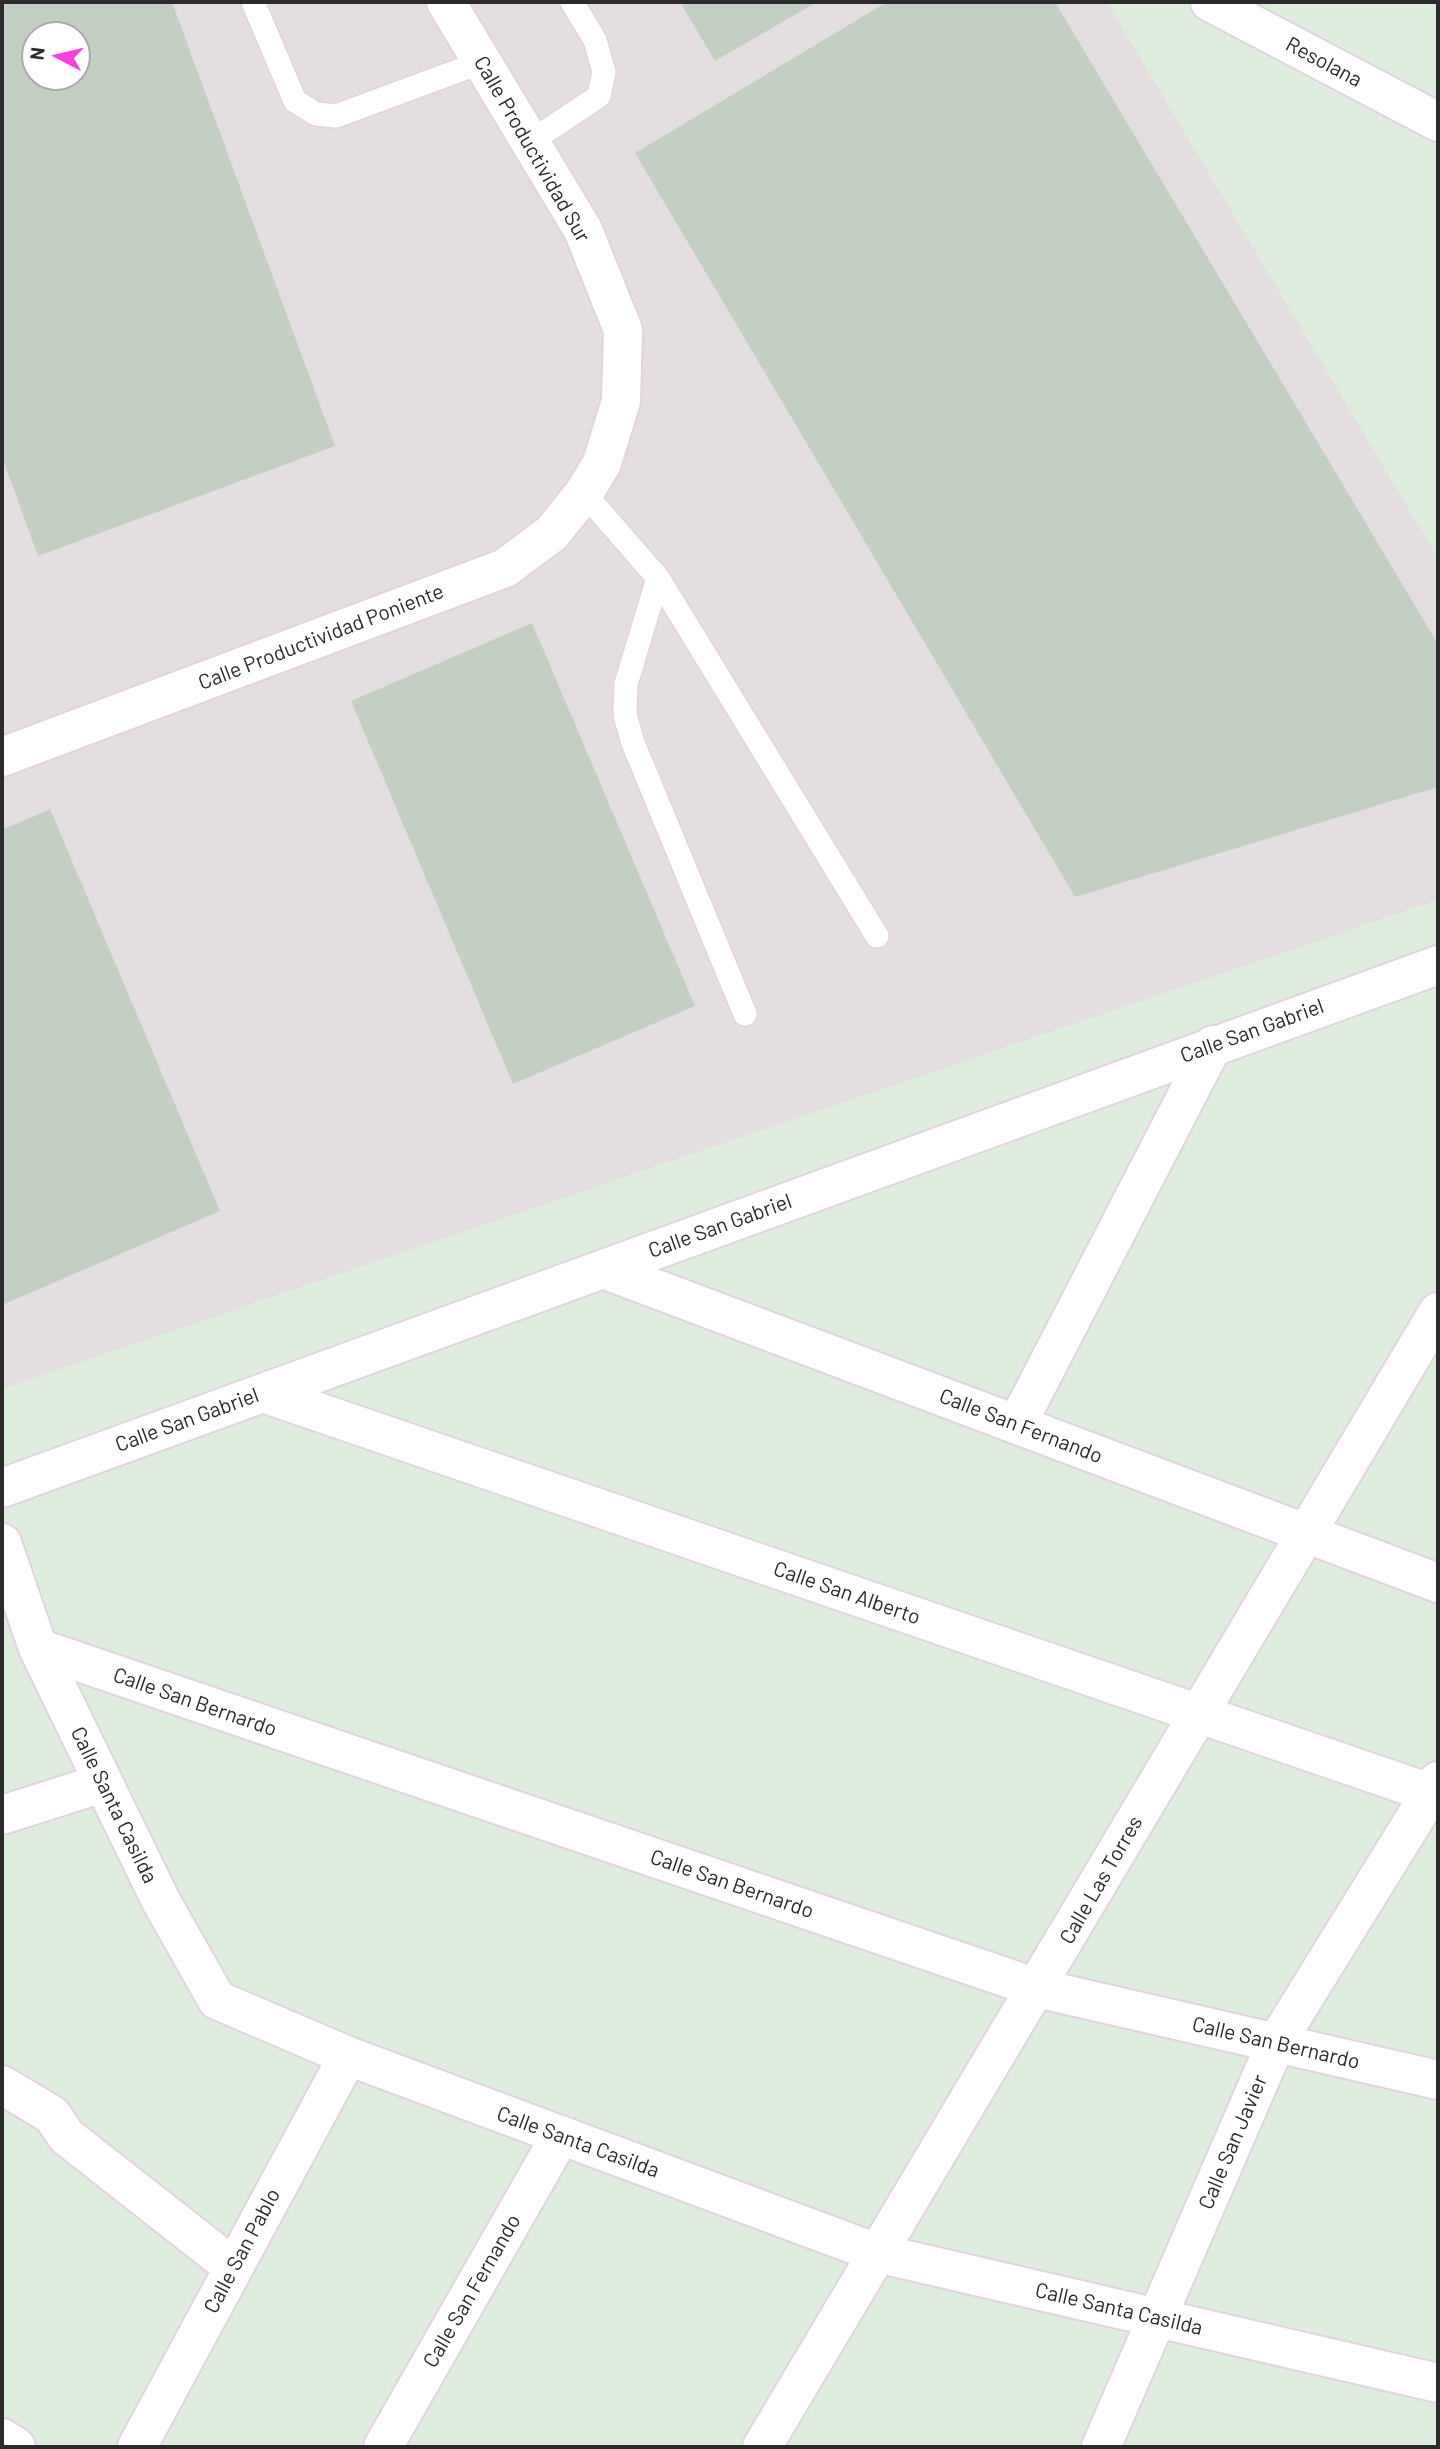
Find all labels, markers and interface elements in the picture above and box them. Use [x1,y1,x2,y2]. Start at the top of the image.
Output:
north arrow [21,21,91,91]
street label: Resolana [1281,31,1367,93]
text: N [24,46,49,61]
street label: Calle Productividad Sur [468,51,596,247]
street label: Calle Productividad Poniente [195,578,447,696]
street label: Calle San Gabriel [1177,993,1327,1069]
street label: Calle San Gabriel [645,1188,795,1264]
street label: Calle San Gabriel [112,1382,262,1458]
street label: Calle San Fernando [936,1383,1106,1469]
street label: Calle San Alberto [770,1556,924,1630]
street label: Calle San Bernardo [110,1662,280,1742]
street label: Calle Santa Casilda [65,1723,163,1887]
street label: Calle Las Torres [1054,1812,1148,1948]
street label: Calle San Bernardo [647,1844,817,1924]
street label: Calle San Bernardo [1190,2011,1362,2075]
street label: Calle San Javier [1193,2071,1273,2213]
street label: Calle Santa Casilda [493,2101,663,2183]
street label: Calle San Pablo [199,2184,285,2318]
street label: Calle San Fernando [418,2210,526,2372]
street label: Calle Santa Casilda [1033,2277,1205,2341]

